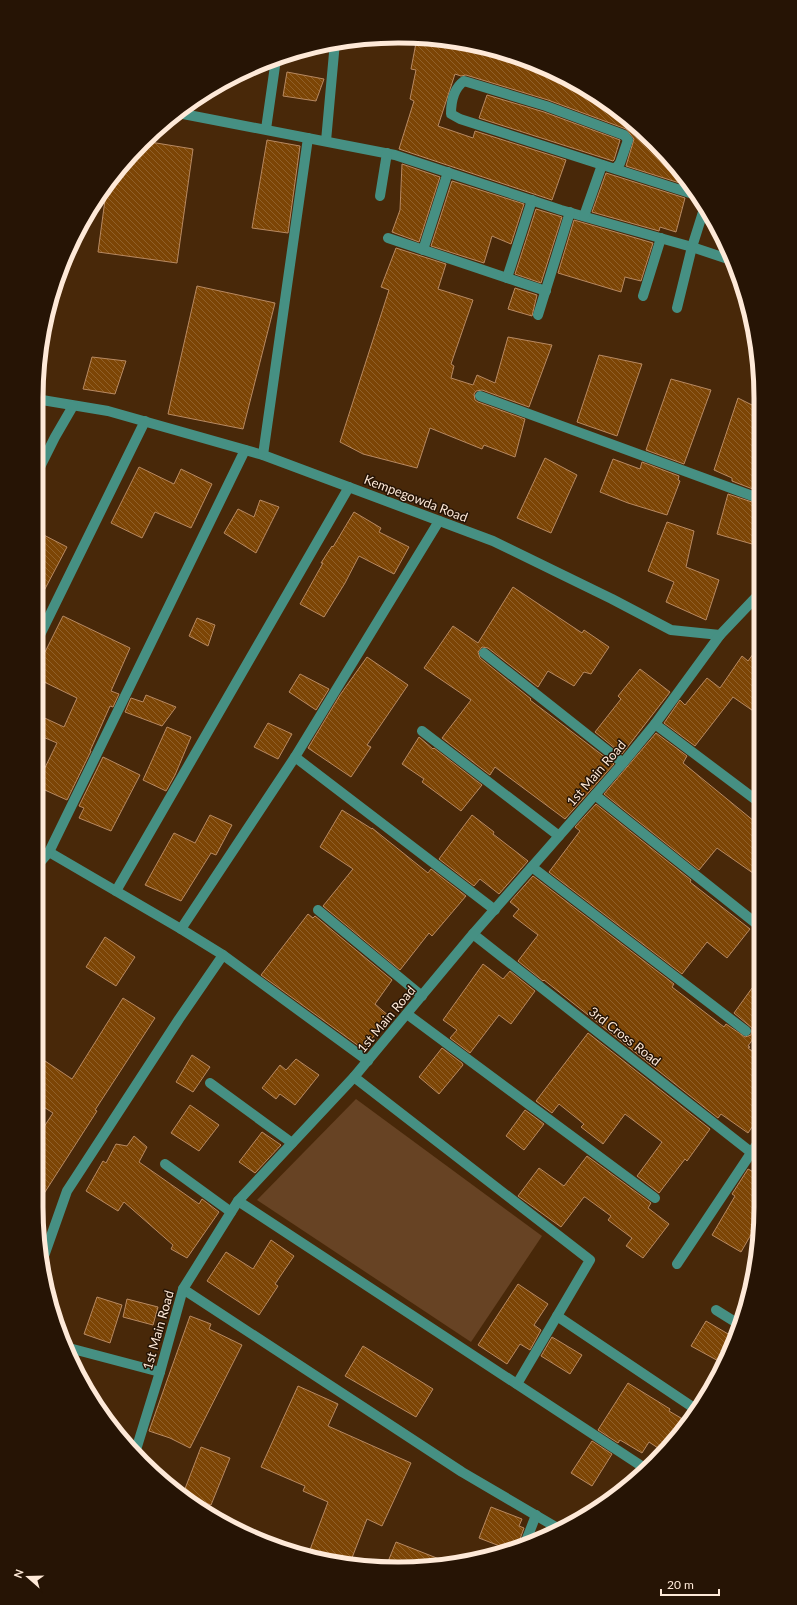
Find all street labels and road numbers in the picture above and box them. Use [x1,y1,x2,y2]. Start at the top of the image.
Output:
street label: Kempegowda Road [362,471,470,525]
street label: 1st Main Road [563,737,629,809]
street label: 1st Main Road [354,982,418,1056]
street label: 3rd Cross Road [586,1003,664,1069]
street label: 1st Main Road [139,1288,177,1372]

